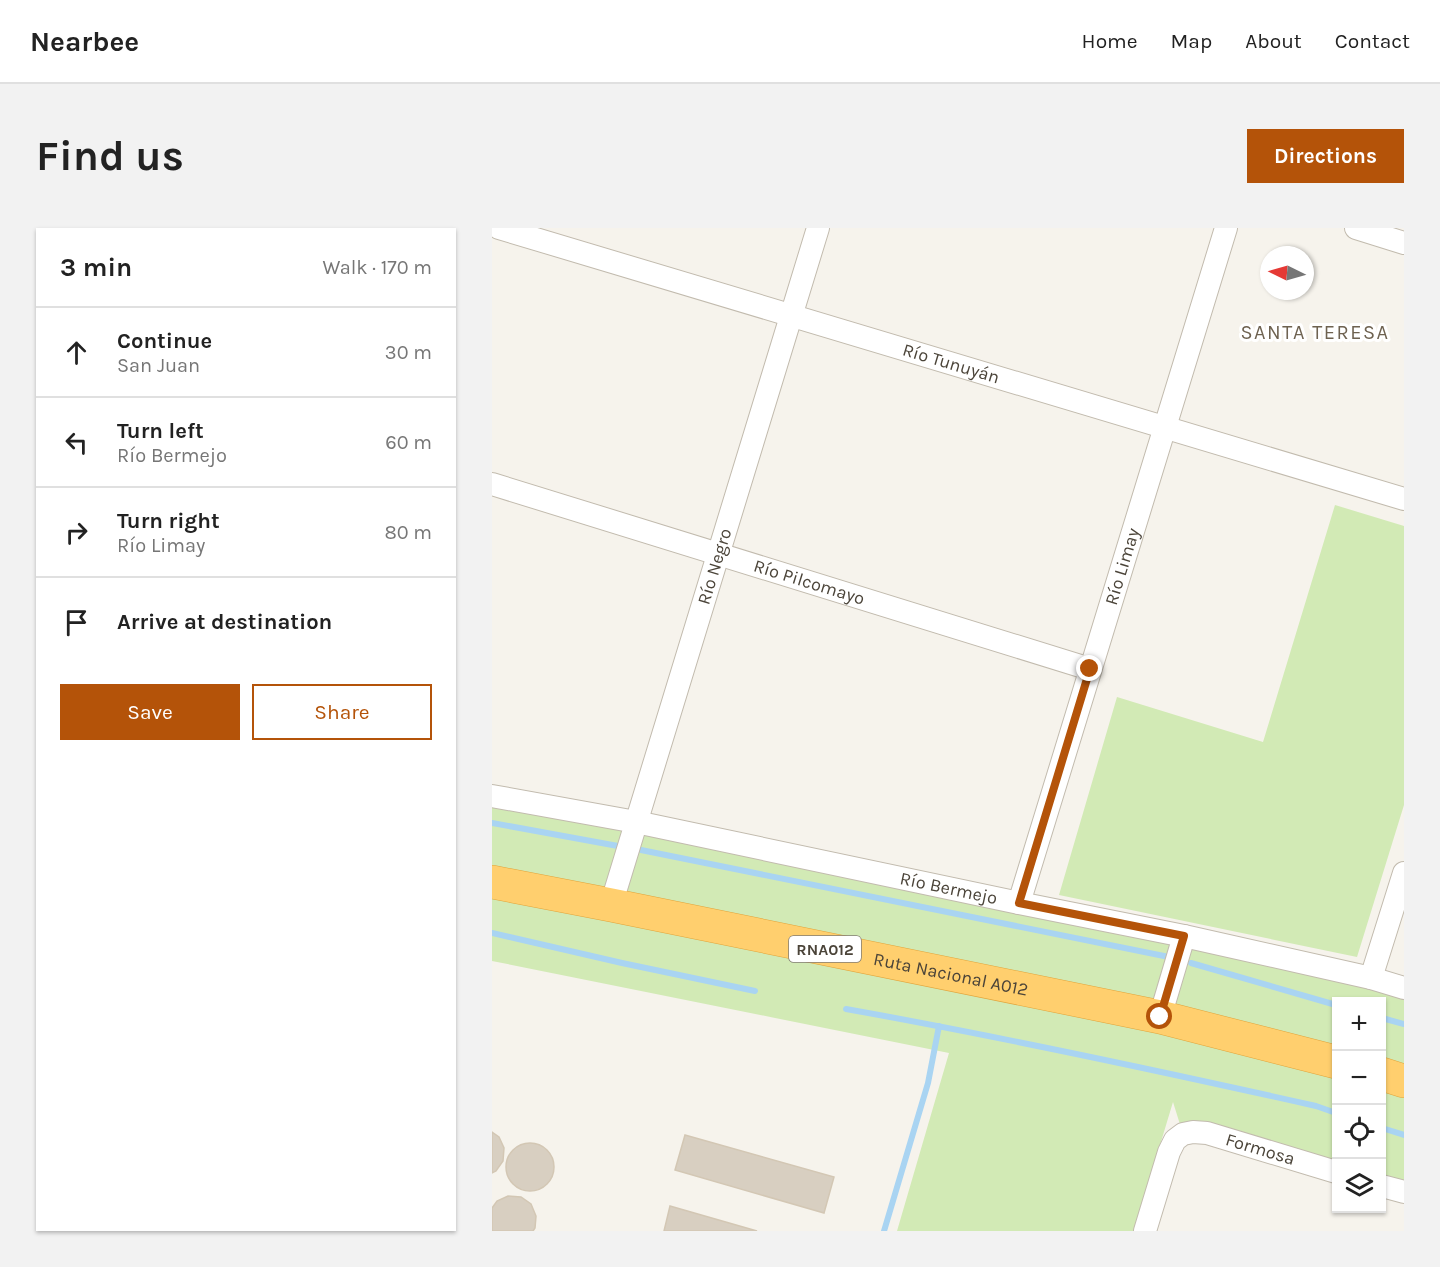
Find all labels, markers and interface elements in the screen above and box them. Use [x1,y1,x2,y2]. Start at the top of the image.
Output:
text: Nearbee [30,25,139,58]
text: Home [1082,29,1138,53]
text: Map [1171,29,1212,53]
text: About [1245,29,1302,53]
text: Contact [1335,29,1410,53]
button: Directions [1247,129,1404,183]
text: Find us [36,131,184,181]
north arrow [1260,246,1314,300]
text: 3 min [60,252,132,283]
text: Walk · 170 m [322,256,432,279]
district label: SANTA TERESA [1240,321,1390,344]
text: Continue [117,328,212,354]
icon: ahead [60,336,93,369]
street label: Río Tunuyán [900,338,1002,388]
text: 30 m [385,341,432,364]
text: San Juan [117,354,200,377]
text: Turn left [117,418,204,444]
icon: left [60,426,93,459]
text: 60 m [385,431,432,454]
text: Río Bermejo [117,444,227,467]
text: Turn right [117,508,220,534]
icon: right [60,516,93,549]
text: 80 m [384,521,432,544]
street label: Río Limay [1100,525,1145,608]
street label: Río Negro [692,526,737,607]
text: Río Limay [117,534,205,557]
street label: Río Pilcomayo [751,555,867,610]
icon: arrive [60,606,93,639]
text: Arrive at destination [117,609,332,635]
route end [1076,655,1102,681]
button: Save [60,684,240,740]
button: Share [252,684,432,740]
street label: Río Bermejo [898,867,999,909]
road number: RNA012 [789,936,861,962]
street label: Ruta Nacional A012 [872,948,1030,1001]
map controls [1332,997,1386,1213]
button: + [1332,997,1386,1051]
route start [1146,1003,1172,1029]
button: − [1332,1051,1386,1105]
button: locate [1332,1105,1386,1159]
street label: Formosa [1223,1128,1298,1170]
button: layers [1332,1159,1386,1213]

